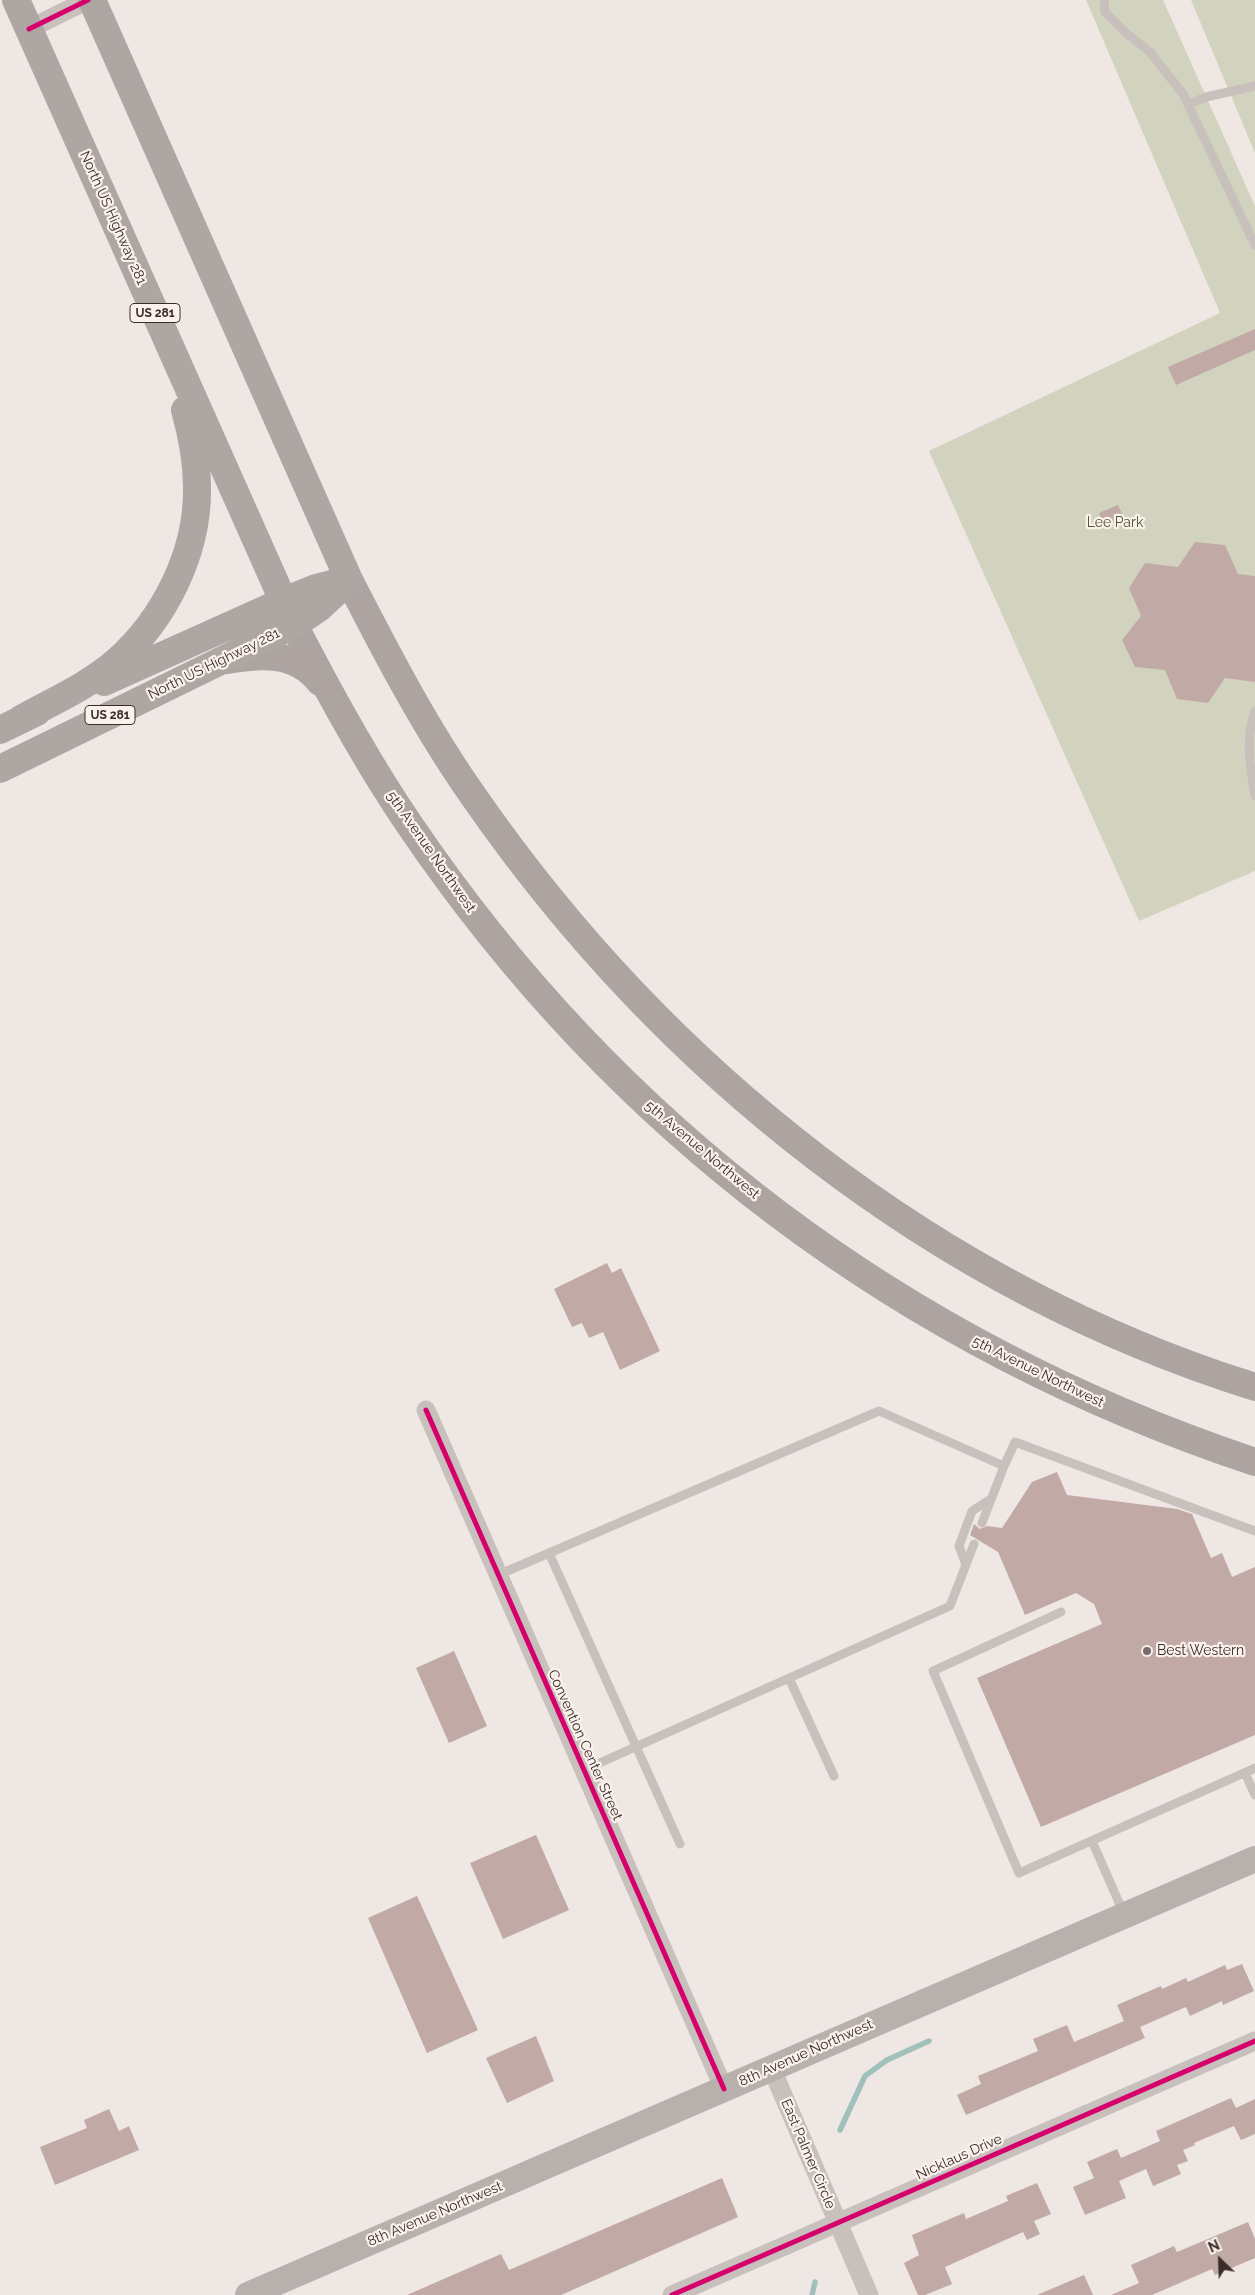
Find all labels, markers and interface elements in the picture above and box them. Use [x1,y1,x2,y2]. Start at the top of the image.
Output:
street label: North US Highway 281 [76,149,150,287]
road number: US 281 [130,304,180,322]
park label: Lee Park [1087,515,1143,531]
street label: North US Highway 281 [145,625,283,703]
road number: US 281 [85,706,135,724]
street label: 5th Avenue Northwest [383,788,479,916]
street label: 5th Avenue Northwest [641,1097,763,1203]
street label: 5th Avenue Northwest [970,1333,1106,1411]
place label: Best Western [1157,1643,1244,1659]
marker: Best Western [1141,1645,1153,1657]
street label: Convention Center Street [544,1667,626,1823]
street label: 8th Avenue Northwest [736,2016,876,2090]
street label: East Palmer Circle [777,2096,839,2212]
street label: Nicklaus Drive [913,2131,1005,2183]
street label: 8th Avenue Northwest [365,2178,505,2250]
north arrow [1195,2235,1245,2285]
text: N [1206,2237,1222,2256]

